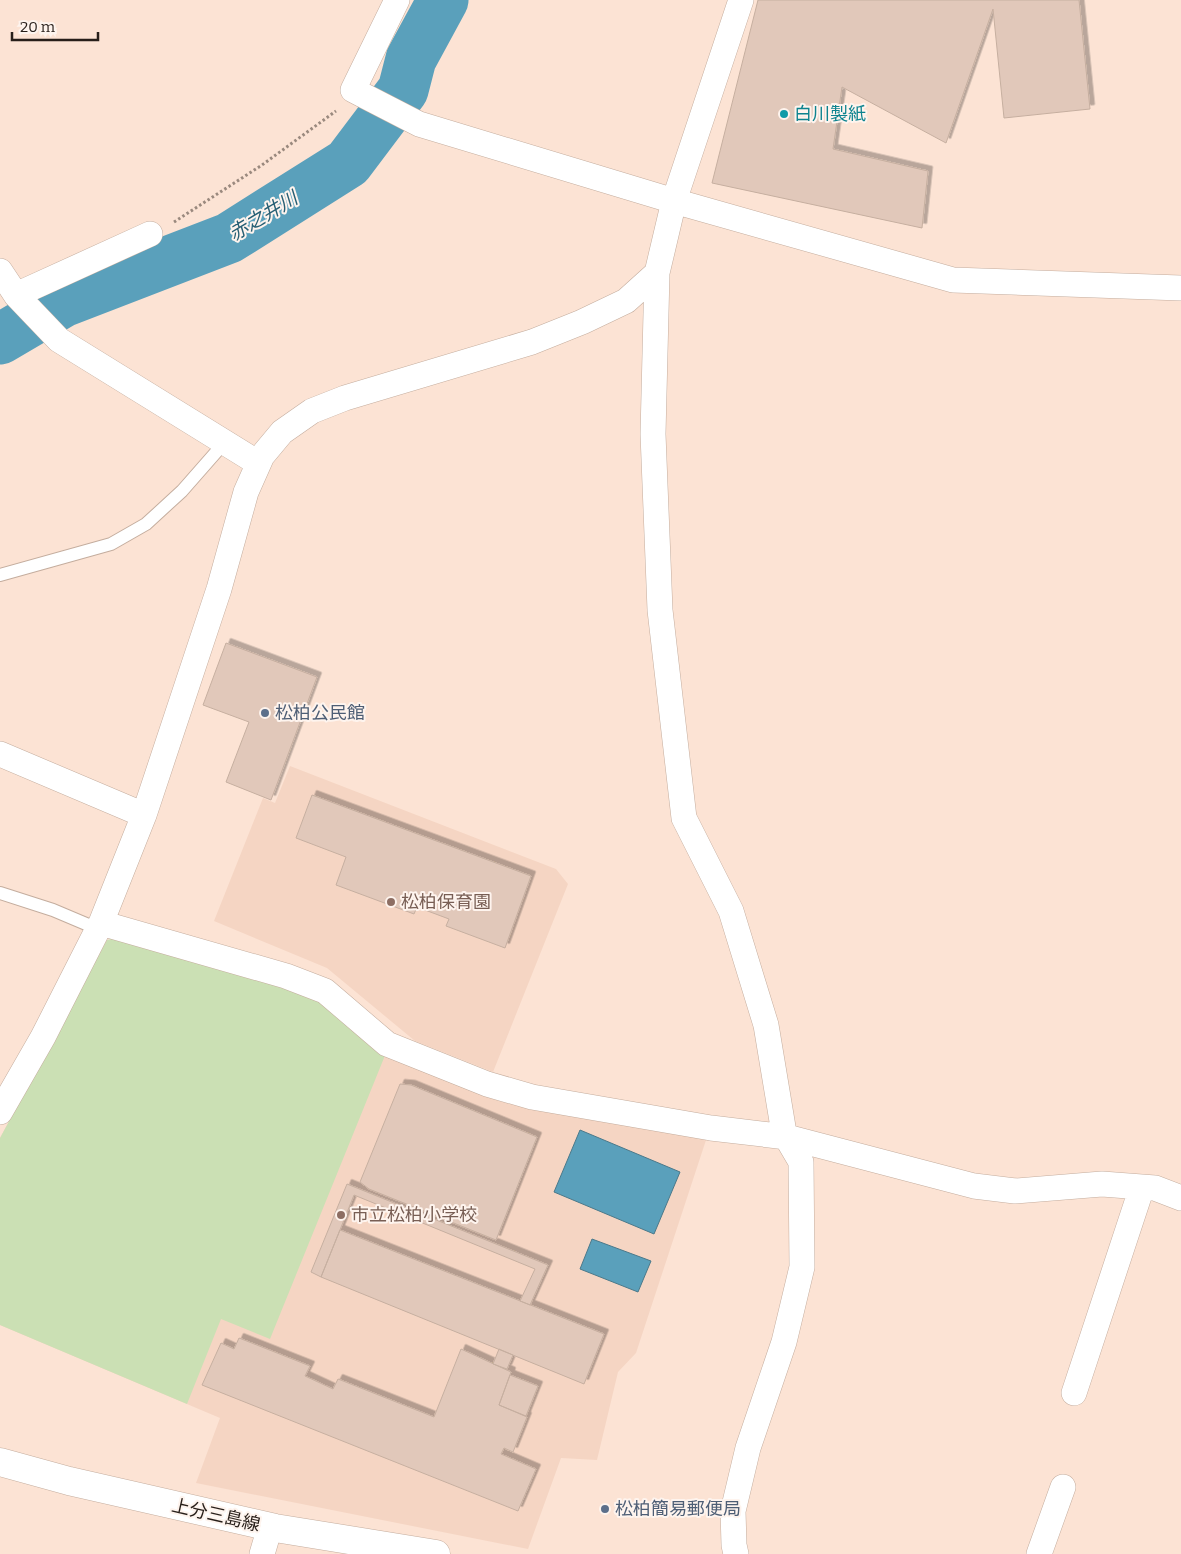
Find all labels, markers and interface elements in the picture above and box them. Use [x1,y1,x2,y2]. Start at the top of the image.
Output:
scale bar [12,10,99,42]
text: 20 m [20,18,56,36]
place label: 白川製紙 [794,103,866,125]
marker: 白川製紙 [778,108,790,120]
water label: 赤之井川 [224,186,303,245]
place label: 松柏公民館 [275,702,365,724]
marker: 松柏公民館 [259,707,271,719]
place label: 松柏保育園 [401,891,491,913]
marker: 松柏保育園 [385,896,397,908]
place label: 市立松柏小学校 [351,1204,477,1226]
marker: 市立松柏小学校 [335,1209,347,1221]
street label: 上分三島線 [170,1494,262,1536]
place label: 松柏簡易郵便局 [615,1498,741,1520]
marker: 松柏簡易郵便局 [599,1503,611,1515]

